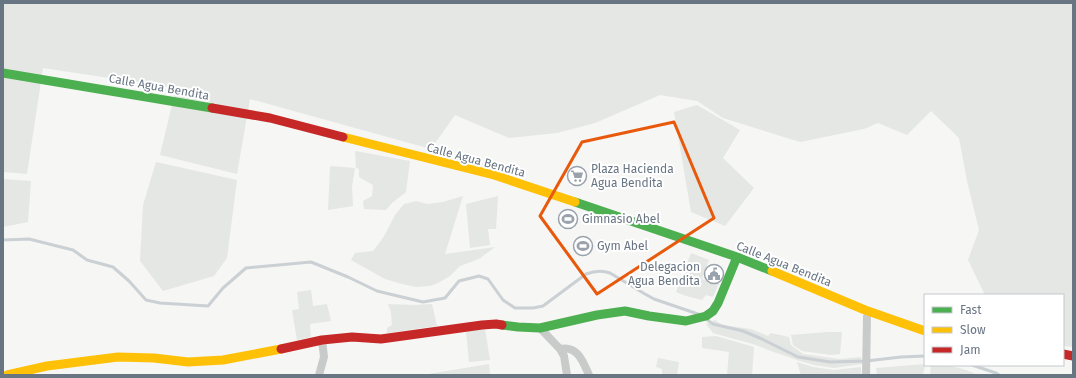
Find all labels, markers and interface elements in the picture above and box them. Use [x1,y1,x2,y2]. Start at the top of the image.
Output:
street label: Calle Agua Bendita [108,71,210,103]
street label: Calle Agua Bendita [425,140,527,180]
place label: Plaza Hacienda Agua Bendita [591,162,674,190]
supermarket icon: Plaza Hacienda Agua Bendita [566,165,588,187]
sports icon: Gimnasio Abel [557,208,579,230]
place label: Gimnasio Abel [582,212,660,226]
sports icon: Gym Abel [572,235,594,257]
street label: Calle Agua Bendita [734,238,834,290]
place label: Gym Abel [597,239,648,253]
place label: Delegacion Agua Bendita [628,260,700,288]
public building icon: Delegacion Agua Bendita [703,263,725,285]
legend [924,294,1064,366]
text: Fast [960,303,982,317]
text: Slow [960,323,986,337]
text: Jam [960,343,980,357]

